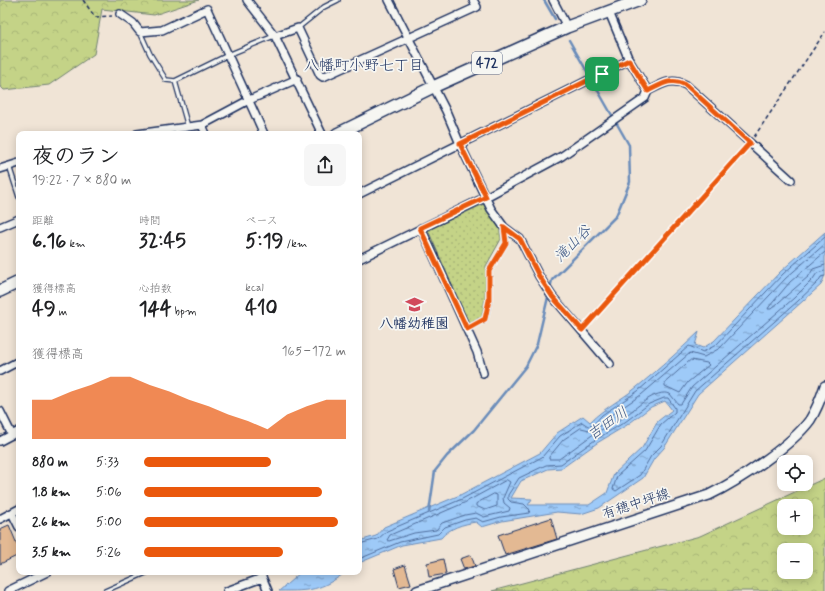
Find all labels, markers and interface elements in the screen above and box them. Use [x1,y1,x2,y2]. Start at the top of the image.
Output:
road number: 472 [472,52,502,74]
district label: 八幡町小野七丁目 [304,56,424,76]
pin [585,57,619,91]
icon: arrive [591,63,613,85]
text: 夜のラン [32,143,120,171]
button: share [304,144,346,186]
text: 19:22 · 7 × 880 m [32,172,131,189]
text: 距離 [32,214,54,228]
text: 時間 [139,214,161,228]
text: ペース [245,214,278,228]
water label: 滝山谷 [550,220,597,267]
text: 6.16 [32,228,66,255]
text: 32:45 [139,228,186,255]
text: 5:19 [245,228,284,255]
text: km [66,237,85,251]
text: /km [284,237,307,251]
text: kcal [245,281,264,295]
text: 獲得標高 [32,282,76,296]
text: 心拍数 [139,282,172,296]
school or university icon: 八幡幼稚園 [404,294,424,314]
text: 410 [245,295,278,322]
text: 49 [32,296,56,323]
text: 144 [139,296,172,323]
text: m [56,305,67,319]
text: bpm [172,305,197,319]
place label: 八幡幼稚園 [379,315,449,333]
text: 165–172 m [282,343,346,360]
text: 獲得標高 [32,346,84,363]
water label: 吉田川 [584,403,632,445]
text: 880 m [32,454,68,471]
text: 5:33 [96,454,119,471]
map controls [777,455,813,579]
button: locate [777,455,813,491]
text: 1.8 km [32,484,70,501]
text: 5:06 [96,484,122,501]
street label: 有穂中坪線 [600,485,672,523]
button: + [777,499,813,535]
text: 2.6 km [32,514,70,531]
text: 5:00 [96,514,122,531]
button: − [777,543,813,579]
text: 3.5 km [32,544,71,561]
text: 5:26 [96,544,121,561]

